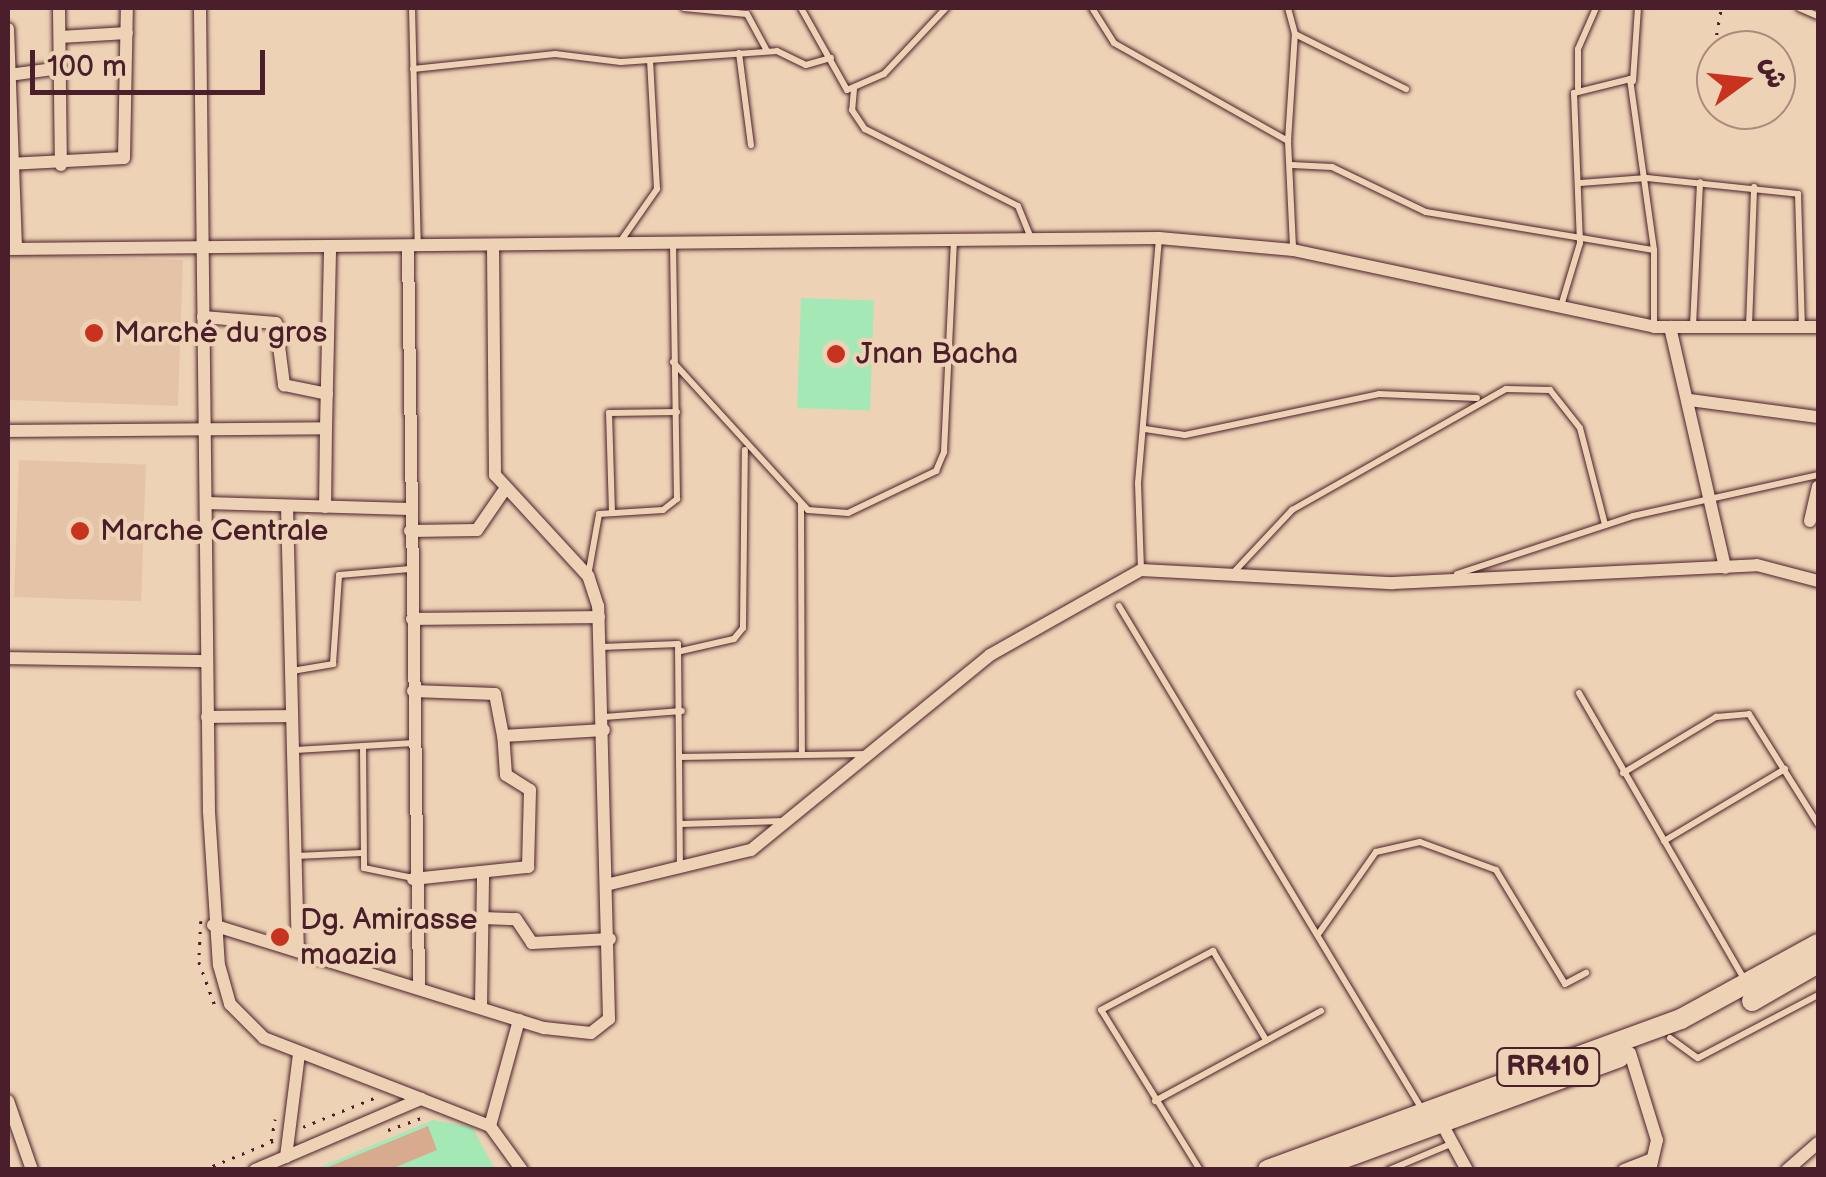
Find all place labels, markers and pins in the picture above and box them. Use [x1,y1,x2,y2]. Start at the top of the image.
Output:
place label: Marché du gros [114,315,327,351]
marker: Marché du gros [83,322,105,344]
place label: Jnan Bacha [856,336,1018,372]
marker: Jnan Bacha [825,343,847,365]
place label: Marche Centrale [100,513,328,549]
marker: Marche Centrale [69,520,91,542]
place label: Dg. Amirasse maazia [300,902,478,972]
marker: Dg. Amirasse maazia [269,926,291,948]

